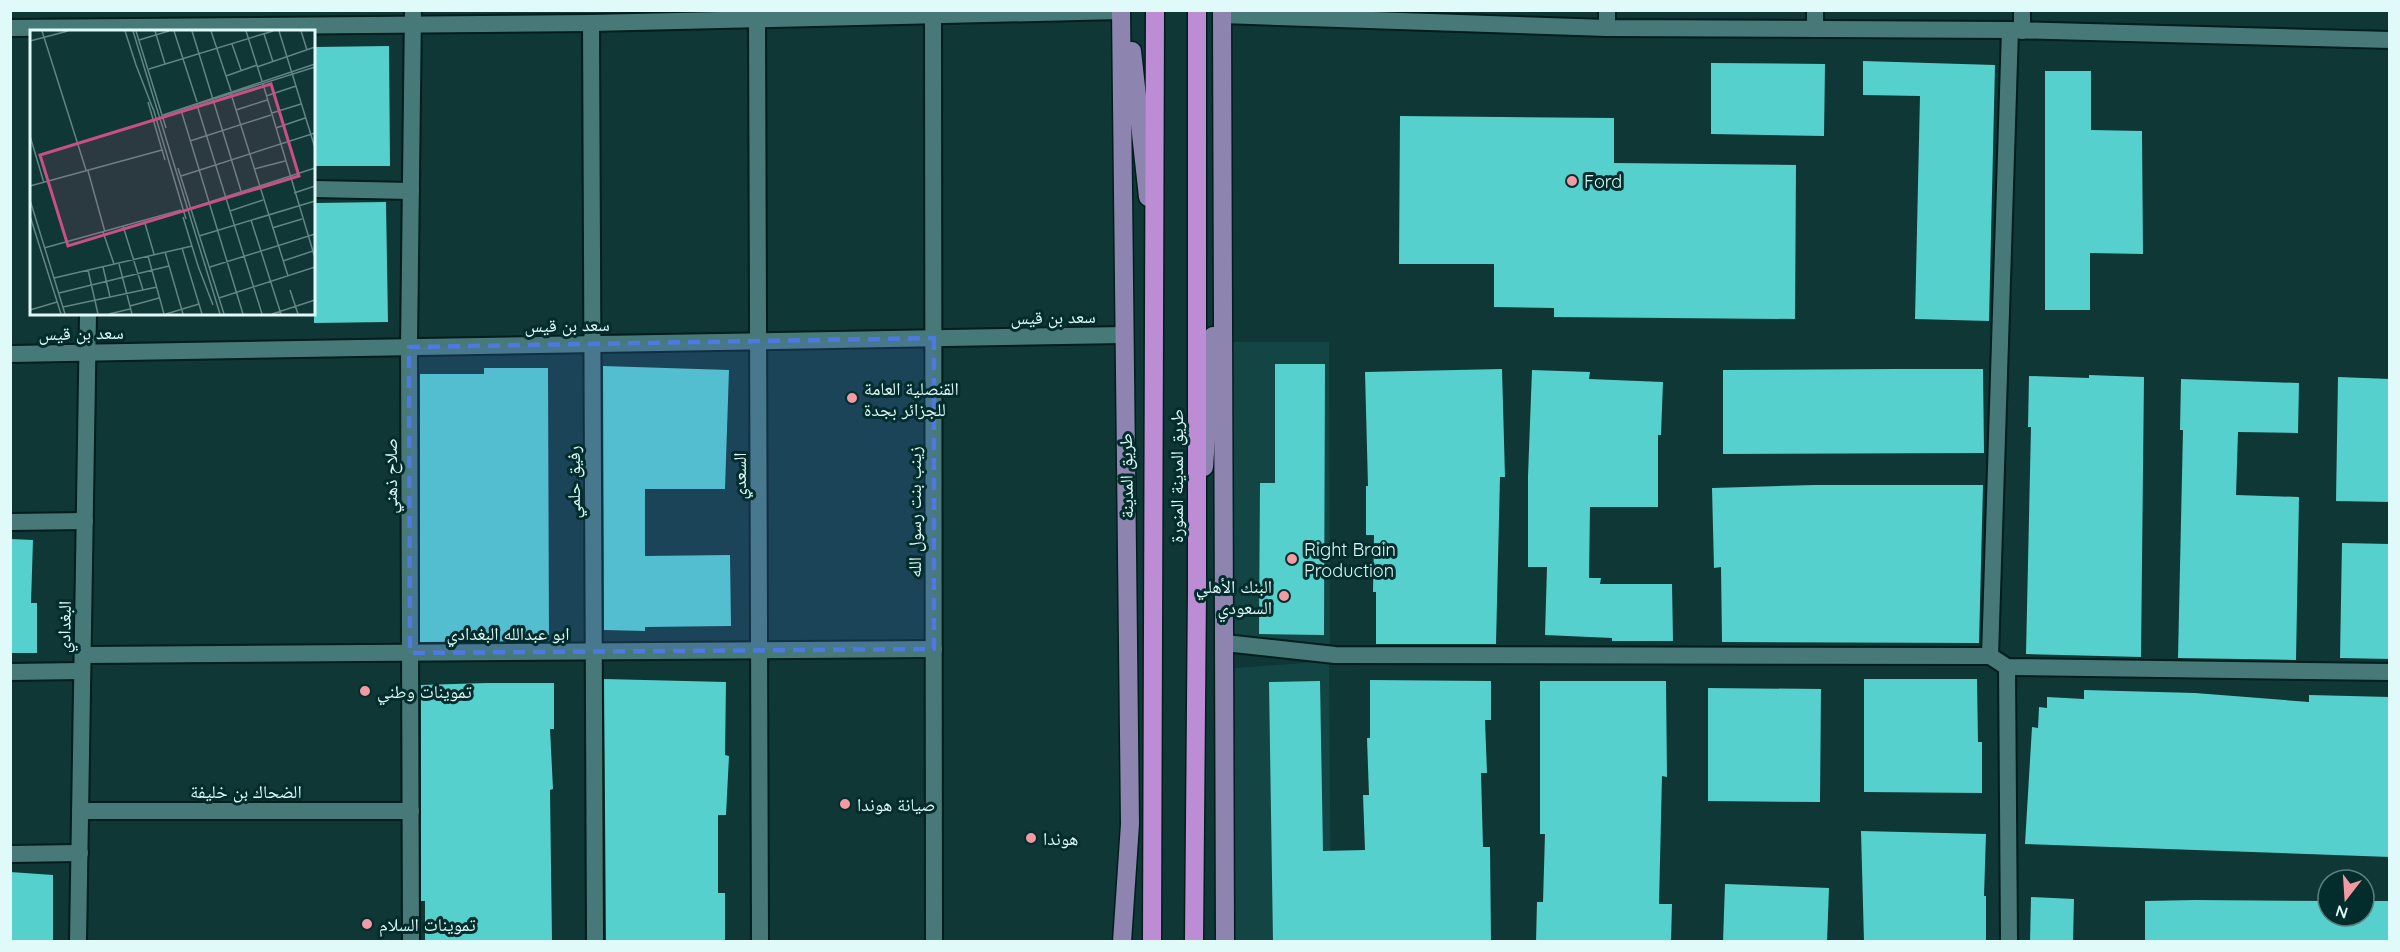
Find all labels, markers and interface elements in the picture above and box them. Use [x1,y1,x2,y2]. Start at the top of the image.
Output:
inset map [30,30,315,315]
place label: Ford [1584,170,1622,193]
marker: Ford [1565,174,1579,188]
street label: سعد بن قيس [1010,305,1096,329]
street label: سعد بن قيس [524,313,610,337]
street label: سعد بن قيس [38,321,124,345]
place label: القنصلية العامة للجزائر بجدة [864,377,959,421]
marker: القنصلية العامة للجزائر بجدة [845,391,859,405]
street label: طريق المدينة المنورة [1165,409,1188,543]
street label: طريق المدينة [1114,433,1138,519]
street label: صلاح ذهني [379,438,405,514]
street label: رفيق حلمي [562,445,588,519]
street label: زينب بنت رسول الله [903,446,926,578]
street label: السعدي [728,452,754,500]
place label: Right Brain Production [1304,538,1396,582]
marker: Right Brain Production [1285,552,1299,566]
place label: البنك الأهلي السعودي [1196,575,1272,622]
marker: البنك الأهلي السعودي [1277,589,1291,603]
street label: البغدادي [52,601,80,653]
street label: ابو عبدالله البغدادي [446,622,570,648]
place label: تموينات وطني [377,680,472,706]
marker: تموينات وطني [358,684,372,698]
street label: الضحاك بن خليفة [190,780,302,803]
place label: صيانة هوندا [857,793,936,816]
marker: صيانة هوندا [838,797,852,811]
place label: هوندا [1043,827,1078,850]
marker: هوندا [1024,831,1038,845]
north arrow [2316,868,2376,928]
text: N [2333,901,2350,924]
place label: تموينات السلام [379,913,476,937]
marker: تموينات السلام [360,917,374,931]

